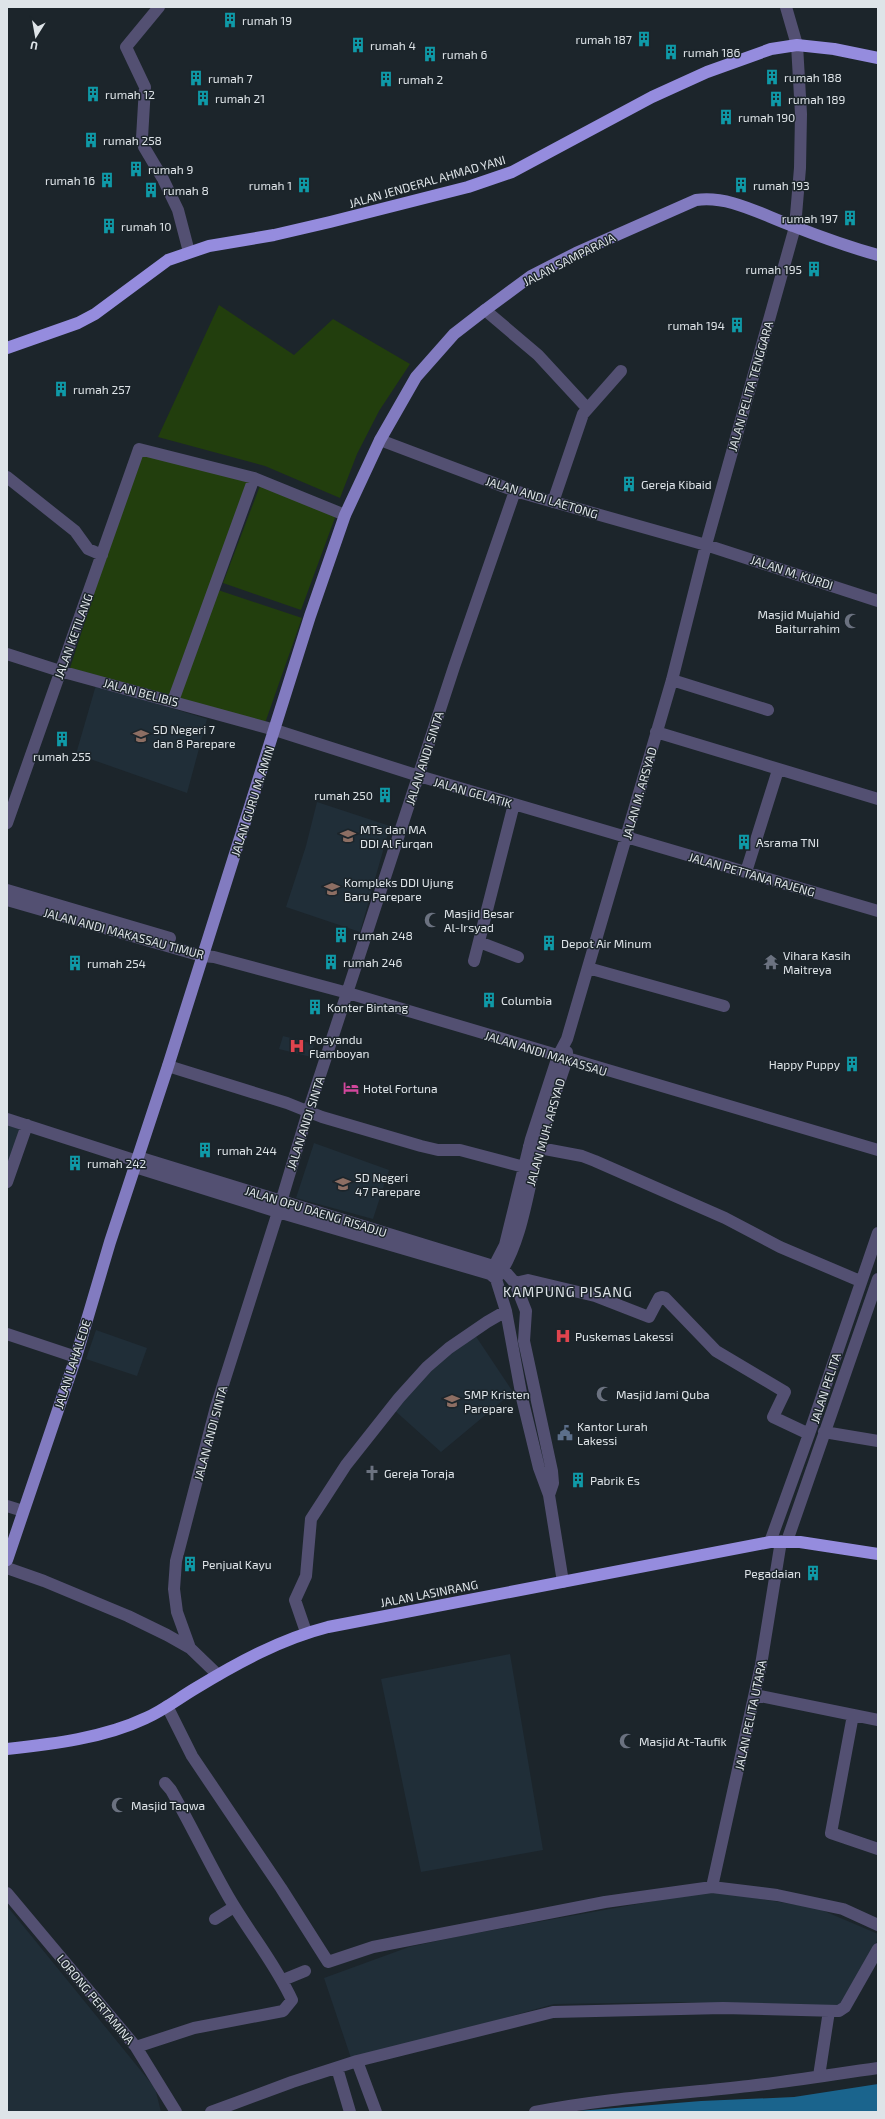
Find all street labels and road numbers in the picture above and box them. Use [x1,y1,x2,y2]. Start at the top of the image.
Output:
street label: JALAN JENDERAL AHMAD YANI [347,152,507,210]
street label: JALAN SAMPARAJA [521,229,618,288]
street label: JALAN PELITA TENGGARA [725,319,775,453]
street label: JALAN ANDI LAETONG [484,473,600,521]
street label: JALAN M. KURDI [749,552,835,592]
street label: JALAN KETILANG [51,591,95,681]
street label: JALAN BELIBIS [102,675,180,709]
street label: JALAN ANDI SINTA [402,709,446,807]
street label: JALAN GURU M. AMIN [228,744,276,858]
street label: JALAN M. ARSYAD [619,745,659,841]
street label: JALAN GELATIK [432,774,514,810]
street label: JALAN PETTANA RAJENG [687,849,817,899]
street label: JALAN ANDI MAKASSAU TIMUR [42,905,206,961]
street label: JALAN ANDI MAKASSAU [483,1028,609,1078]
street label: JALAN ANDI SINTA [283,1074,327,1172]
street label: JALAN MUH. ARSYAD [523,1077,567,1187]
street label: JALAN OPU DAENG RISADJU [243,1183,389,1239]
street label: JALAN LAHALEDE [51,1317,93,1410]
street label: JALAN PELITA [807,1351,843,1425]
street label: JALAN ANDI SINTA [191,1383,230,1482]
street label: JALAN LASINRANG [379,1577,479,1609]
street label: JALAN PELITA UTARA [731,1658,769,1771]
street label: LORONG PERTAMINA [54,1951,138,2047]

